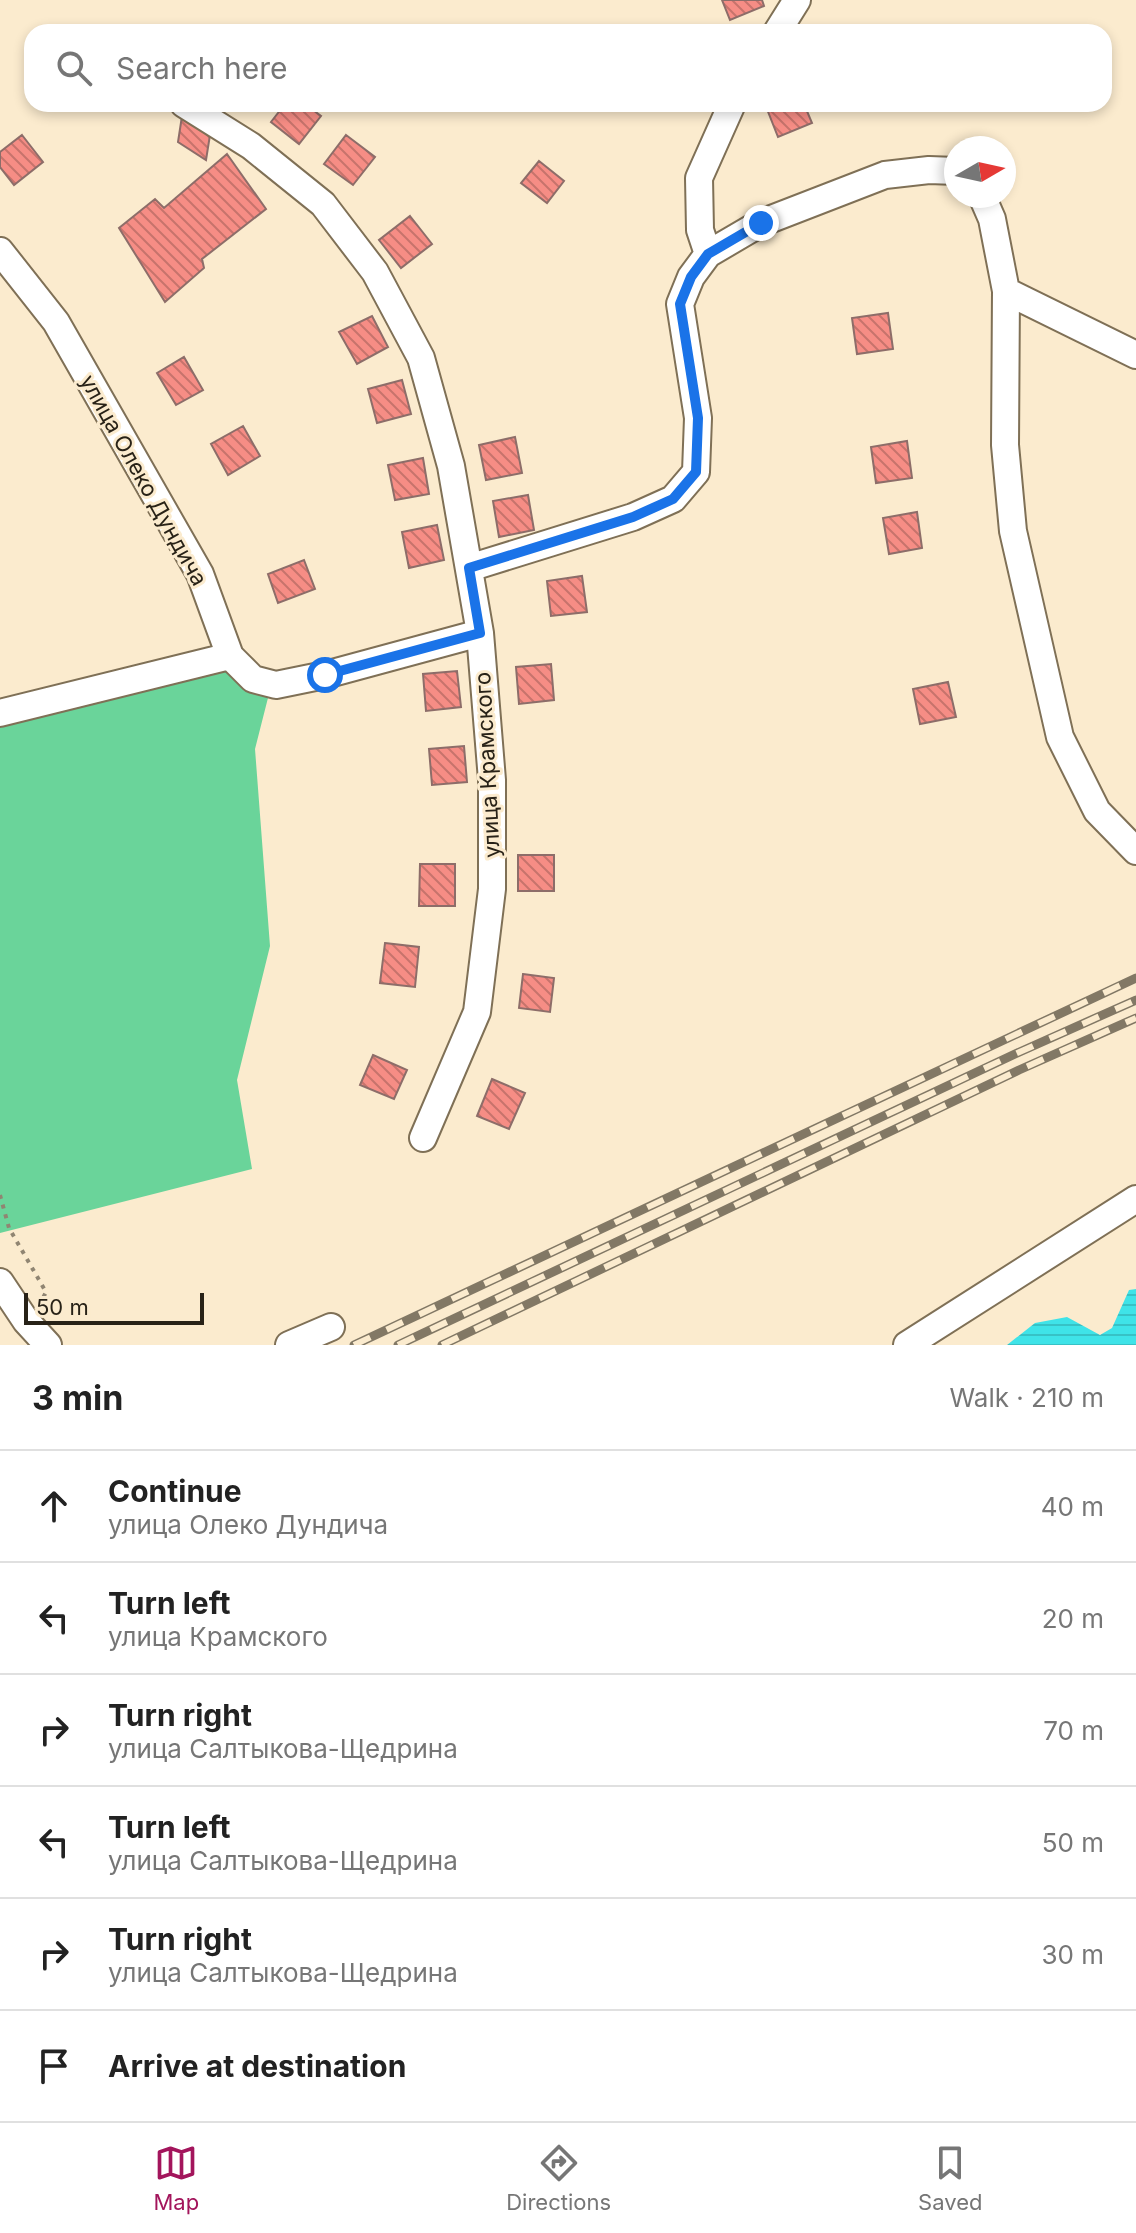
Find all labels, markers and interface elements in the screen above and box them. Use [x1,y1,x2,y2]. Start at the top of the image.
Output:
search box [24,24,1112,112]
icon: search [52,46,96,90]
text: Search here [116,50,288,86]
north arrow [944,136,1016,208]
route end [743,205,779,241]
street label: улица Олеко Дундича [75,370,213,590]
route start [307,657,343,693]
street label: улица Крамского [469,671,505,859]
scale bar [24,1289,204,1325]
text: 50 m [36,1294,89,1320]
text: 3 min [32,1377,123,1418]
text: Walk · 210 m [949,1382,1104,1413]
text: Continue [108,1473,242,1509]
icon: ahead [32,1484,76,1528]
text: 40 m [1041,1491,1104,1522]
text: улица Олеко Дундича [108,1509,388,1540]
text: Turn left [108,1585,230,1621]
icon: left [32,1596,76,1640]
text: 20 m [1042,1603,1104,1634]
text: улица Крамского [108,1621,328,1652]
text: Turn right [108,1697,252,1733]
icon: right [32,1708,76,1752]
text: 70 m [1043,1715,1104,1746]
text: улица Салтыкова-Щедрина [108,1733,458,1764]
text: Turn left [108,1809,230,1845]
icon: left [32,1820,76,1864]
text: 50 m [1042,1827,1104,1858]
text: улица Салтыкова-Щедрина [108,1845,458,1876]
text: Turn right [108,1921,252,1957]
icon: right [32,1932,76,1976]
text: 30 m [1041,1939,1104,1970]
text: улица Салтыкова-Щедрина [108,1957,458,1988]
icon: arrive [32,2044,76,2088]
text: Arrive at destination [108,2048,406,2084]
tab: Map [154,2141,199,2215]
tab: Directions [506,2141,611,2215]
tab: Saved [918,2141,982,2215]

